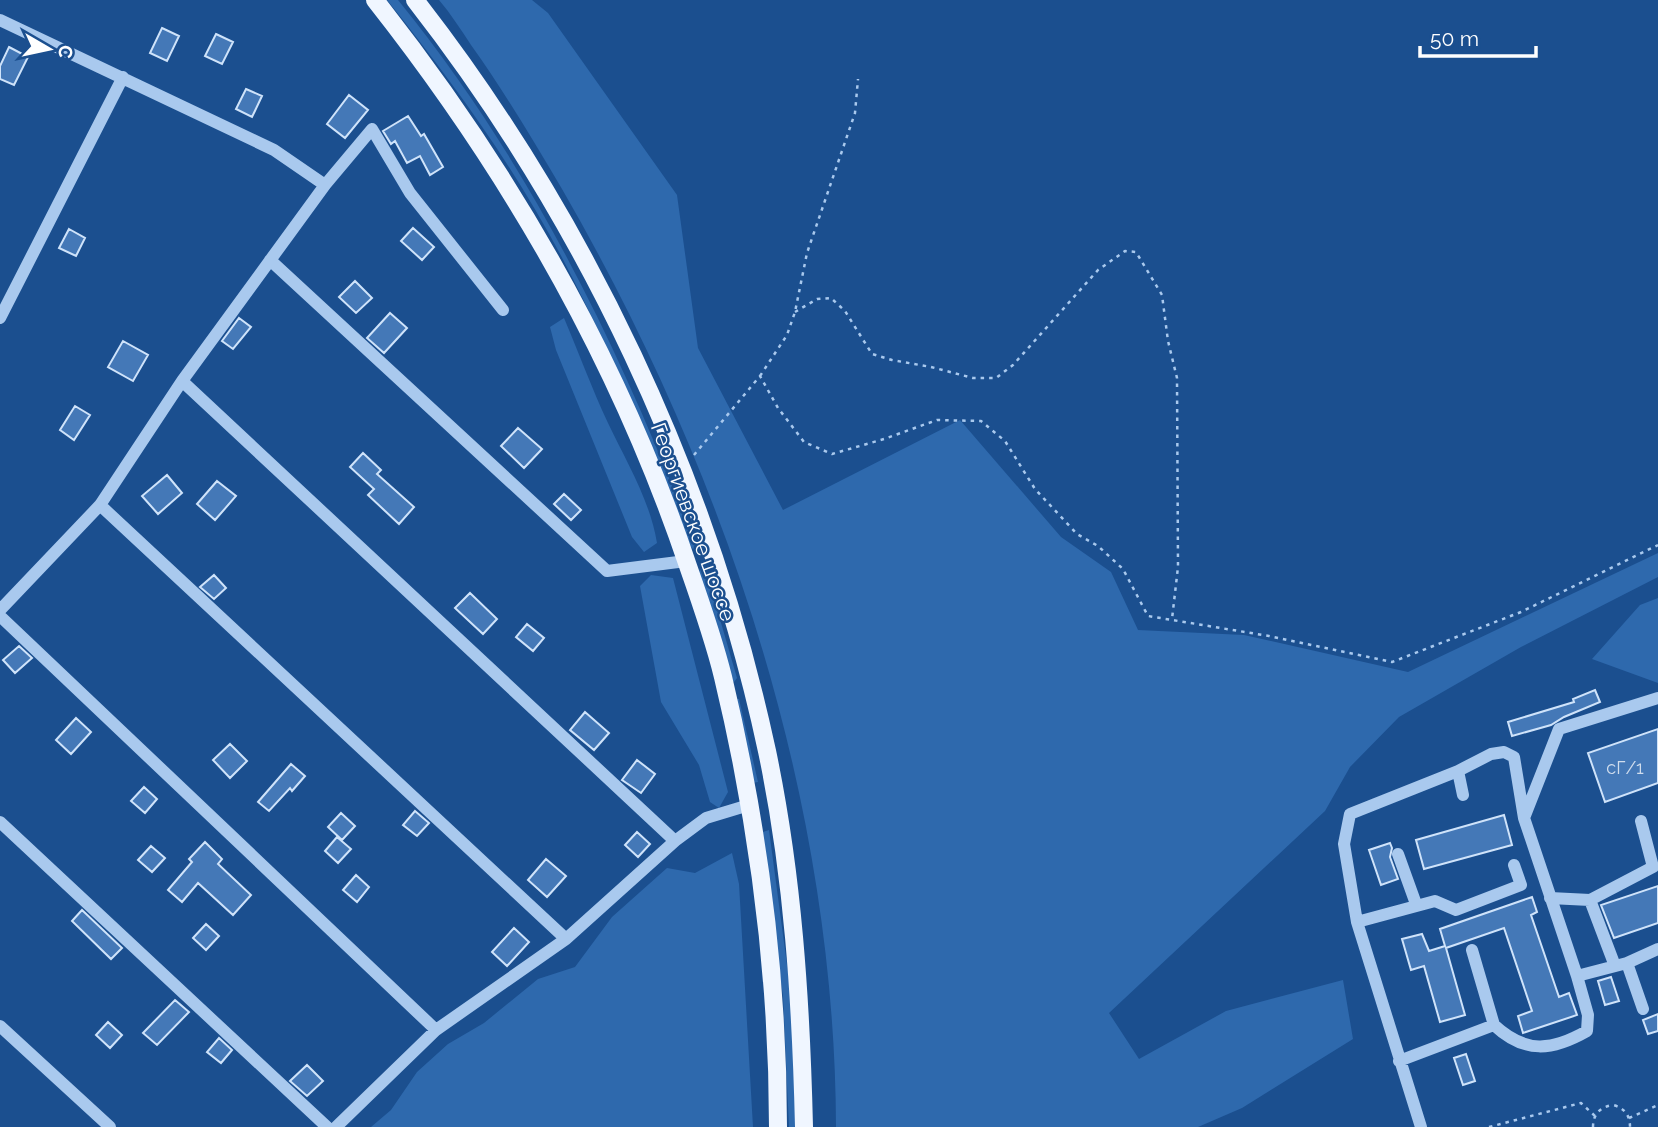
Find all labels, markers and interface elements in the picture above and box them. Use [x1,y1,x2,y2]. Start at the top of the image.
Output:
north arrow [14,14,84,84]
scale bar [1420,14,1536,58]
text: 50 m [1430,26,1479,51]
text: С [54,43,78,60]
street label: Георгиевское шоссе [646,419,741,625]
house number: сГ/1 [1606,757,1644,778]

